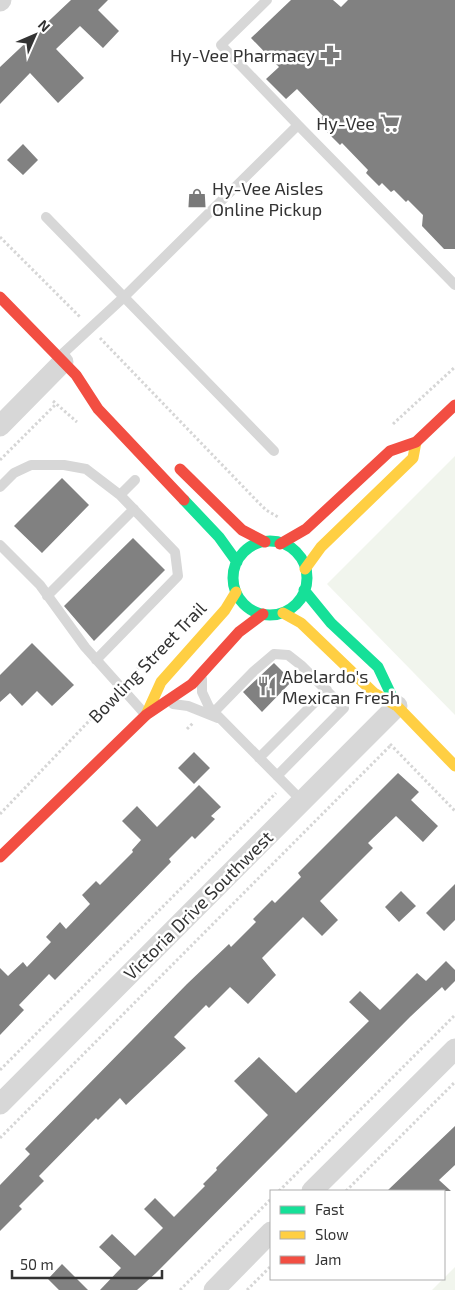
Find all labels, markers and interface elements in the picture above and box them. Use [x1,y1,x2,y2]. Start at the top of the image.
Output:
north arrow [10,10,60,60]
text: N [35,16,54,35]
place label: Hy-Vee Pharmacy [170,44,315,66]
pharmacy icon: Hy-Vee Pharmacy [319,44,341,66]
place label: Hy-Vee [316,112,375,134]
supermarket icon: Hy-Vee [379,112,401,134]
place label: Hy-Vee Aisles Online Pickup [212,177,323,220]
shop icon: Hy-Vee Aisles Online Pickup [186,187,208,209]
street label: Bowling Street Trail [84,596,211,727]
place label: Abelardo's Mexican Fresh [282,665,400,708]
restaurant icon: Abelardo's Mexican Fresh [256,675,278,697]
street label: Victoria Drive Southwest [119,826,277,984]
legend [270,1190,445,1280]
text: Fast [315,1200,345,1218]
text: Slow [315,1225,349,1243]
scale bar [12,1248,162,1280]
text: Jam [315,1250,341,1268]
text: 50 m [20,1255,54,1273]

